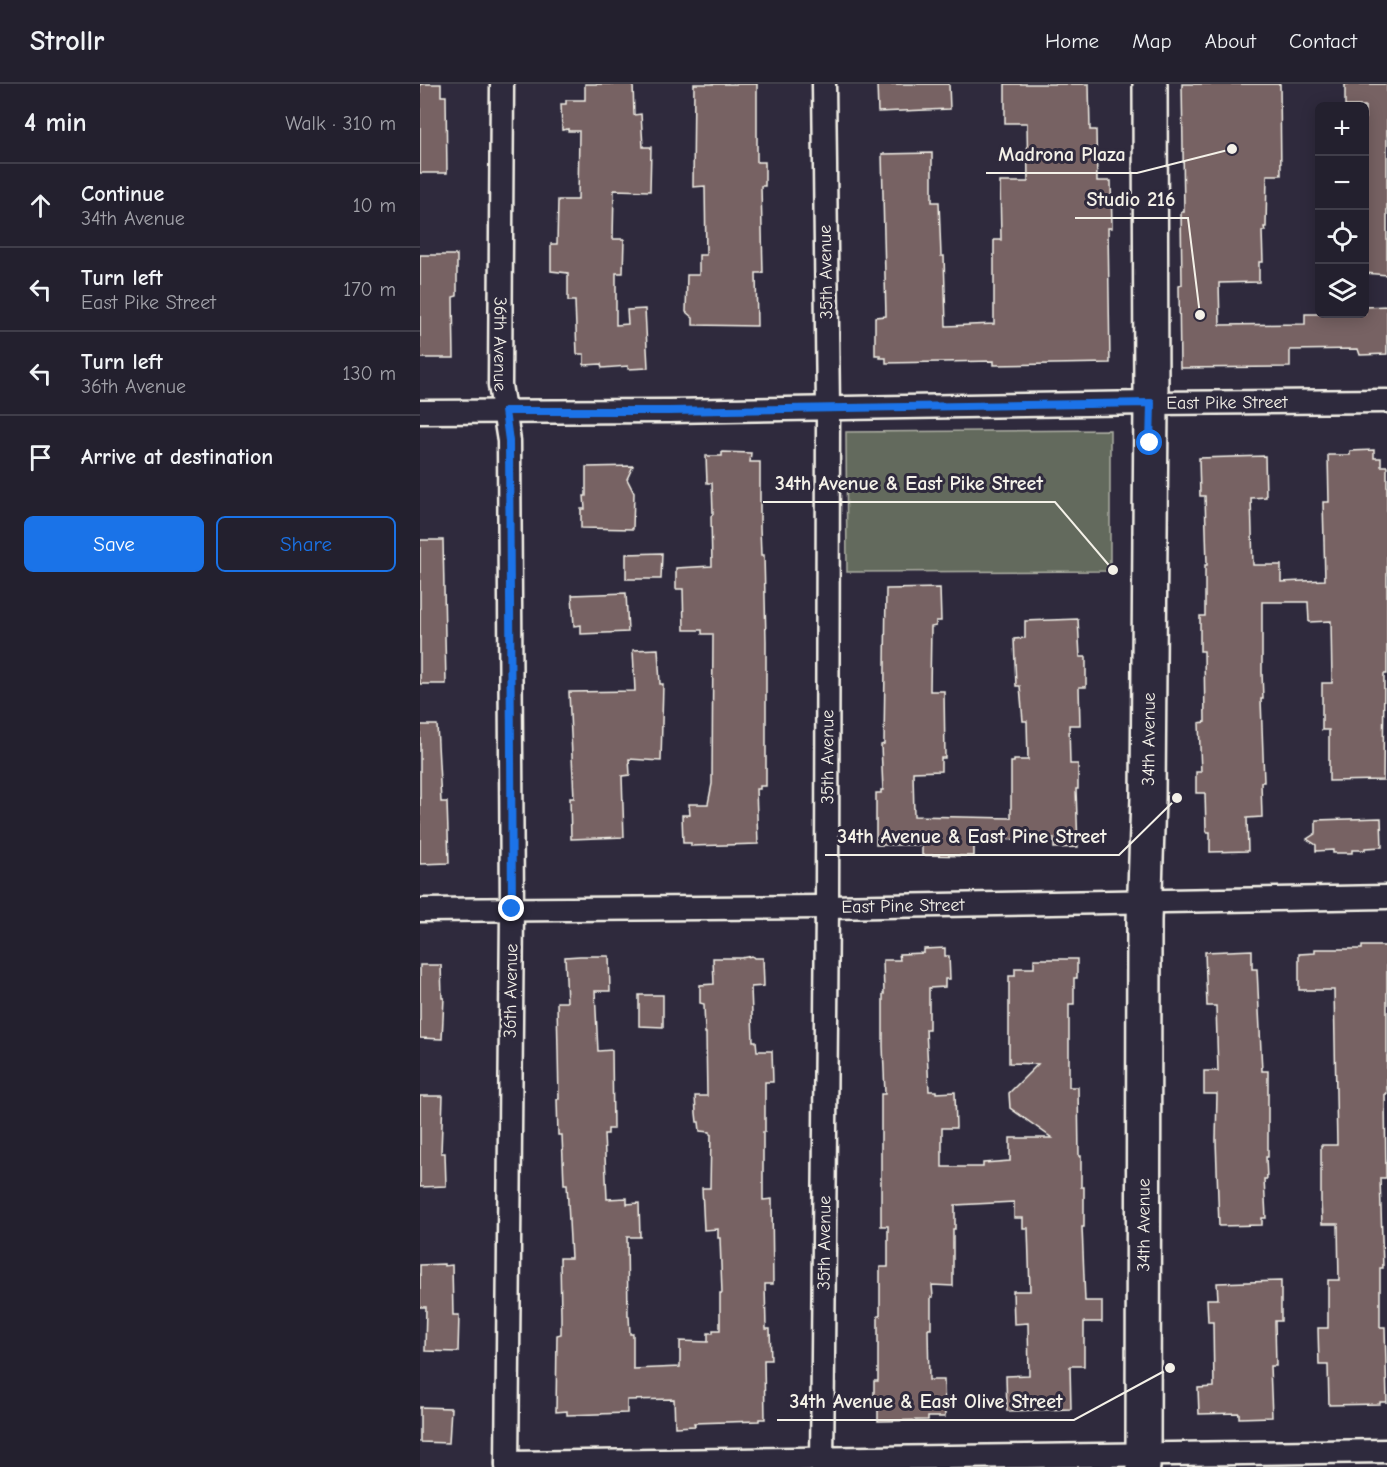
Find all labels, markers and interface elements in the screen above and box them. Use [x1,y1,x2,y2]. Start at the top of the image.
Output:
text: Strollr [30,25,104,57]
text: Home [1045,29,1099,53]
text: Map [1132,29,1172,53]
text: About [1205,29,1256,53]
text: Contact [1289,29,1357,53]
map controls [1315,102,1369,318]
button: + [1315,102,1369,156]
text: 4 min [24,108,87,138]
text: Walk · 310 m [285,112,396,135]
callout: Madrona Plaza [986,135,1137,173]
text: Madrona Plaza [998,143,1126,166]
button: − [1315,156,1369,210]
callout: Studio 216 [1075,180,1188,218]
text: Continue [81,181,164,207]
text: Studio 216 [1087,188,1175,211]
icon: ahead [24,189,57,222]
text: 10 m [353,194,396,217]
text: 34th Avenue [81,207,185,230]
button: locate [1315,210,1369,264]
street label: 35th Avenue [815,225,837,319]
button: layers [1315,264,1369,318]
text: Turn left [81,265,163,291]
icon: left [24,273,57,306]
text: 170 m [343,278,396,301]
text: East Pike Street [81,291,216,314]
street label: 36th Avenue [489,297,511,393]
text: Turn left [81,349,163,375]
icon: left [24,357,57,390]
text: 130 m [343,362,396,385]
text: 36th Avenue [81,375,186,398]
street label: East Pike Street [1166,391,1289,413]
route start [1136,429,1162,455]
icon: arrive [24,441,57,474]
text: Arrive at destination [81,444,273,470]
callout: 34th Avenue & East Pike Street [763,464,1055,502]
text: 34th Avenue & East Pike Street [775,472,1043,495]
button: Save [24,516,204,572]
button: Share [216,516,396,572]
street label: 34th Avenue [1138,692,1159,786]
street label: 35th Avenue [817,710,838,804]
callout: 34th Avenue & East Pine Street [825,817,1119,855]
text: 34th Avenue & East Pine Street [837,825,1107,848]
street label: East Pine Street [841,894,966,917]
route end [498,895,524,921]
street label: 36th Avenue [500,944,522,1038]
street label: 34th Avenue [1133,1178,1154,1272]
street label: 35th Avenue [813,1196,835,1290]
callout: 34th Avenue & East Olive Street [777,1382,1074,1420]
text: 34th Avenue & East Olive Street [789,1390,1063,1413]

